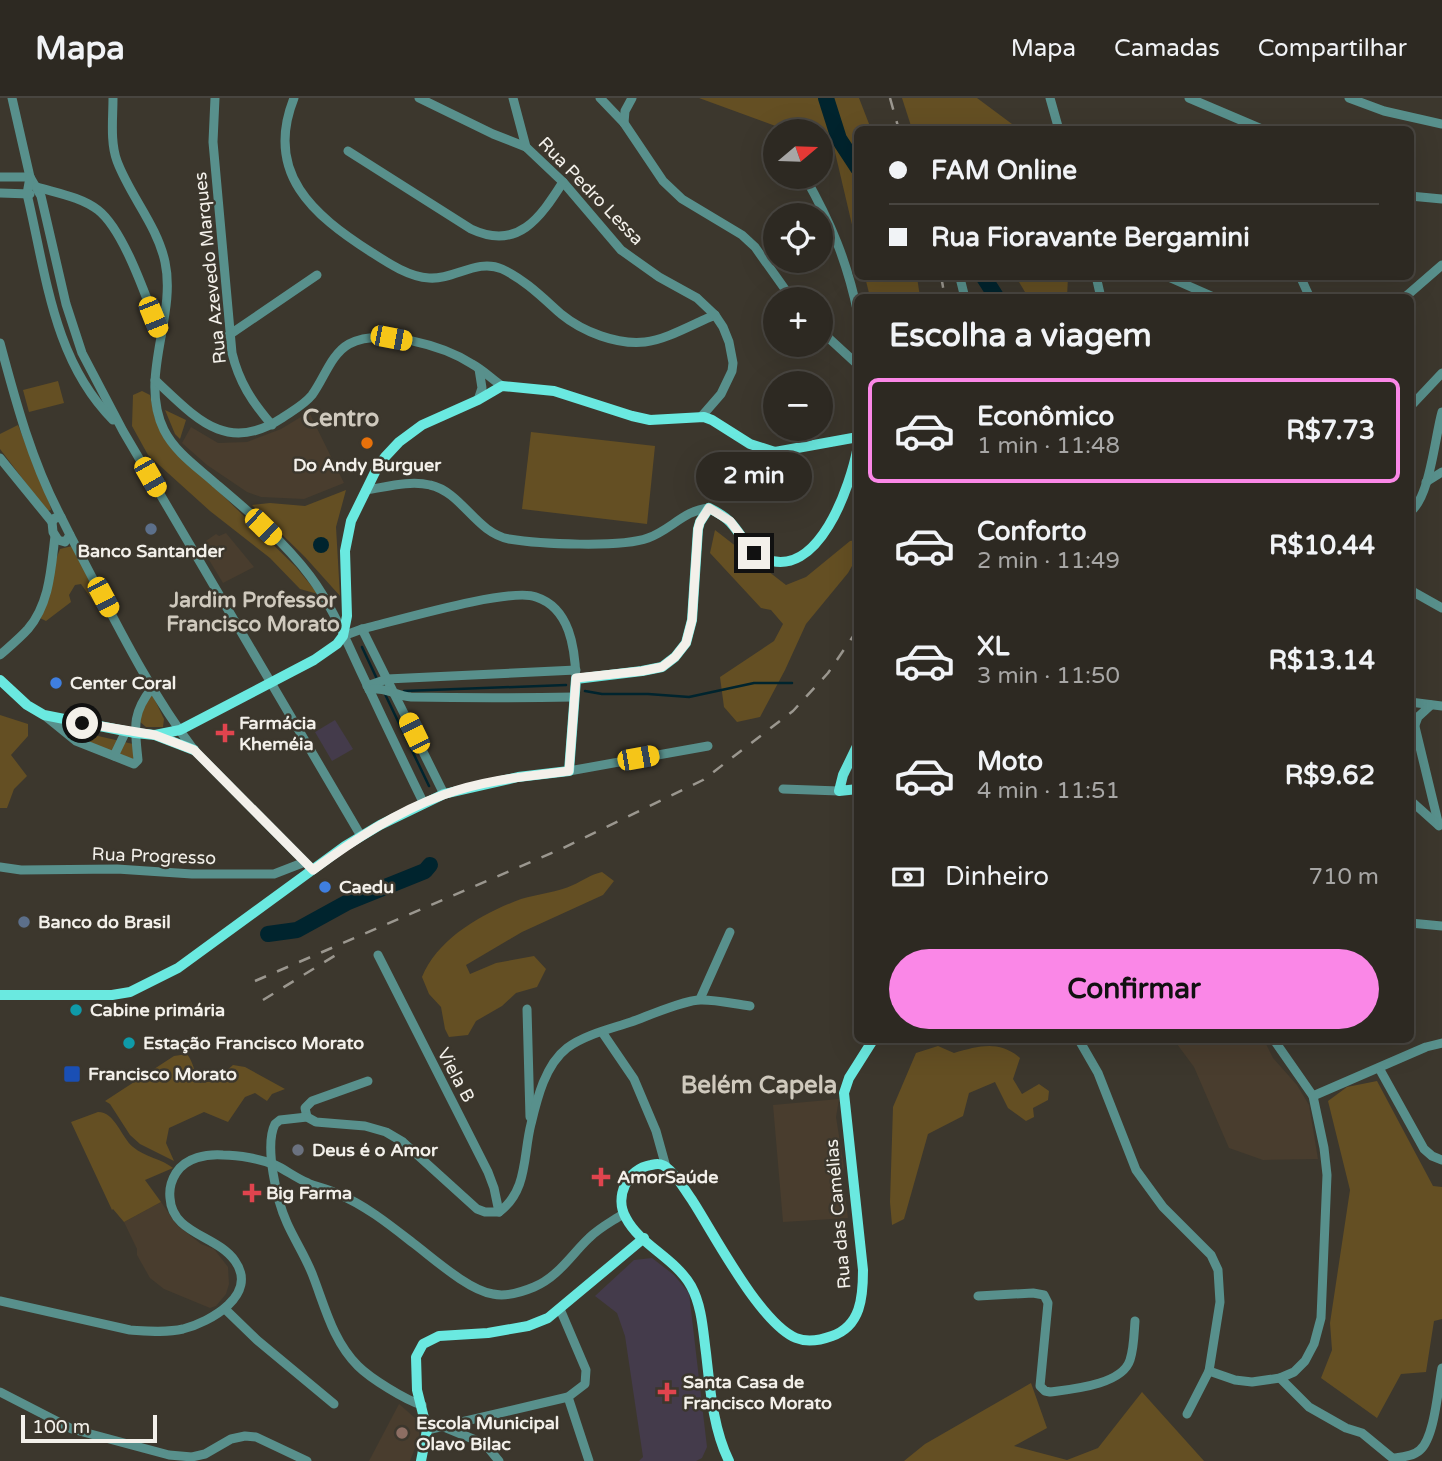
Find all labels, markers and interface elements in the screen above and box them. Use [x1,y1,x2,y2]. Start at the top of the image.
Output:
text: Mapa [35,29,125,68]
text: Mapa [1011,34,1076,63]
text: Camadas [1114,34,1220,63]
text: Compartilhar [1258,34,1407,63]
north arrow [763,119,833,189]
map controls [763,119,833,441]
street label: Rua Pedro Lessa [534,132,648,250]
text: FAM Online [931,155,1077,186]
street label: Rua Azevedo Marques [189,171,231,365]
button: locate [763,203,833,273]
text: Rua Fioravante Bergamini [931,222,1250,253]
button: + [763,287,833,357]
car [136,294,171,340]
text: Escolha a viagem [889,317,1152,355]
car [369,324,414,352]
button: − [763,371,833,441]
icon: car [893,399,956,462]
text: Econômico [977,401,1114,432]
district label: Centro [303,404,379,433]
text: R$7.73 [1286,415,1375,446]
text: 1 min · 11:48 [977,432,1120,460]
marker: Do Andy Burguer [359,435,375,451]
callout: 2 min [696,452,812,500]
car [131,454,170,500]
place label: Do Andy Burguer [293,454,442,476]
text: 2 min [723,462,785,490]
car [241,505,286,549]
icon: car [893,514,956,577]
text: Conforto [977,516,1086,547]
marker: Banco Santander [143,521,159,537]
text: R$10.44 [1269,530,1375,561]
route end [738,537,770,569]
place label: Banco Santander [77,540,226,562]
text: 2 min · 11:49 [977,547,1120,575]
car [84,574,123,620]
district label: Jardim Professor Francisco Morato [166,588,340,637]
icon: car [893,629,956,692]
text: XL [977,631,1009,662]
text: R$13.14 [1268,645,1375,676]
text: 3 min · 11:50 [977,662,1120,690]
place label: Center Coral [70,672,176,694]
marker: Center Coral [48,675,64,691]
route start [66,707,98,739]
car [396,710,433,756]
place label: Farmácia Kheméia [239,712,316,755]
marker: Farmácia Kheméia [217,725,233,741]
car [616,744,661,772]
icon: car [893,744,956,807]
text: Moto [977,746,1043,777]
text: R$9.62 [1285,760,1375,791]
text: 4 min · 11:51 [977,777,1120,805]
street label: Rua Progresso [91,843,217,869]
icon: cash [889,858,927,896]
text: Dinheiro [945,861,1049,892]
text: 710 m [1309,863,1379,891]
place label: Caedu [339,876,394,898]
marker: Caedu [317,879,333,895]
place label: Banco do Brasil [38,911,171,933]
marker: Banco do Brasil [16,914,32,930]
button: Confirmar [889,949,1379,1029]
place label: Cabine primária [90,999,225,1021]
marker: Cabine primária [68,1002,84,1018]
place label: Estação Francisco Morato [143,1032,364,1054]
marker: Estação Francisco Morato [121,1035,137,1051]
street label: Viela B [433,1044,479,1106]
place label: Francisco Morato [88,1063,237,1085]
marker: Francisco Morato [62,1064,82,1084]
district label: Belém Capela [681,1071,837,1100]
street label: Rua das Camélias [820,1138,856,1290]
place label: Deus é o Amor [312,1139,439,1161]
marker: Deus é o Amor [290,1142,306,1158]
place label: AmorSaúde [617,1166,718,1188]
marker: AmorSaúde [591,1167,611,1187]
place label: Big Farma [266,1182,352,1204]
marker: Big Farma [244,1185,260,1201]
place label: Santa Casa de Francisco Morato [683,1371,832,1414]
marker: Santa Casa de Francisco Morato [657,1382,677,1402]
scale bar [21,1412,158,1444]
place label: Escola Municipal Olavo Bilac [416,1412,559,1455]
text: 100 m [32,1416,90,1438]
marker: Escola Municipal Olavo Bilac [394,1425,410,1441]

